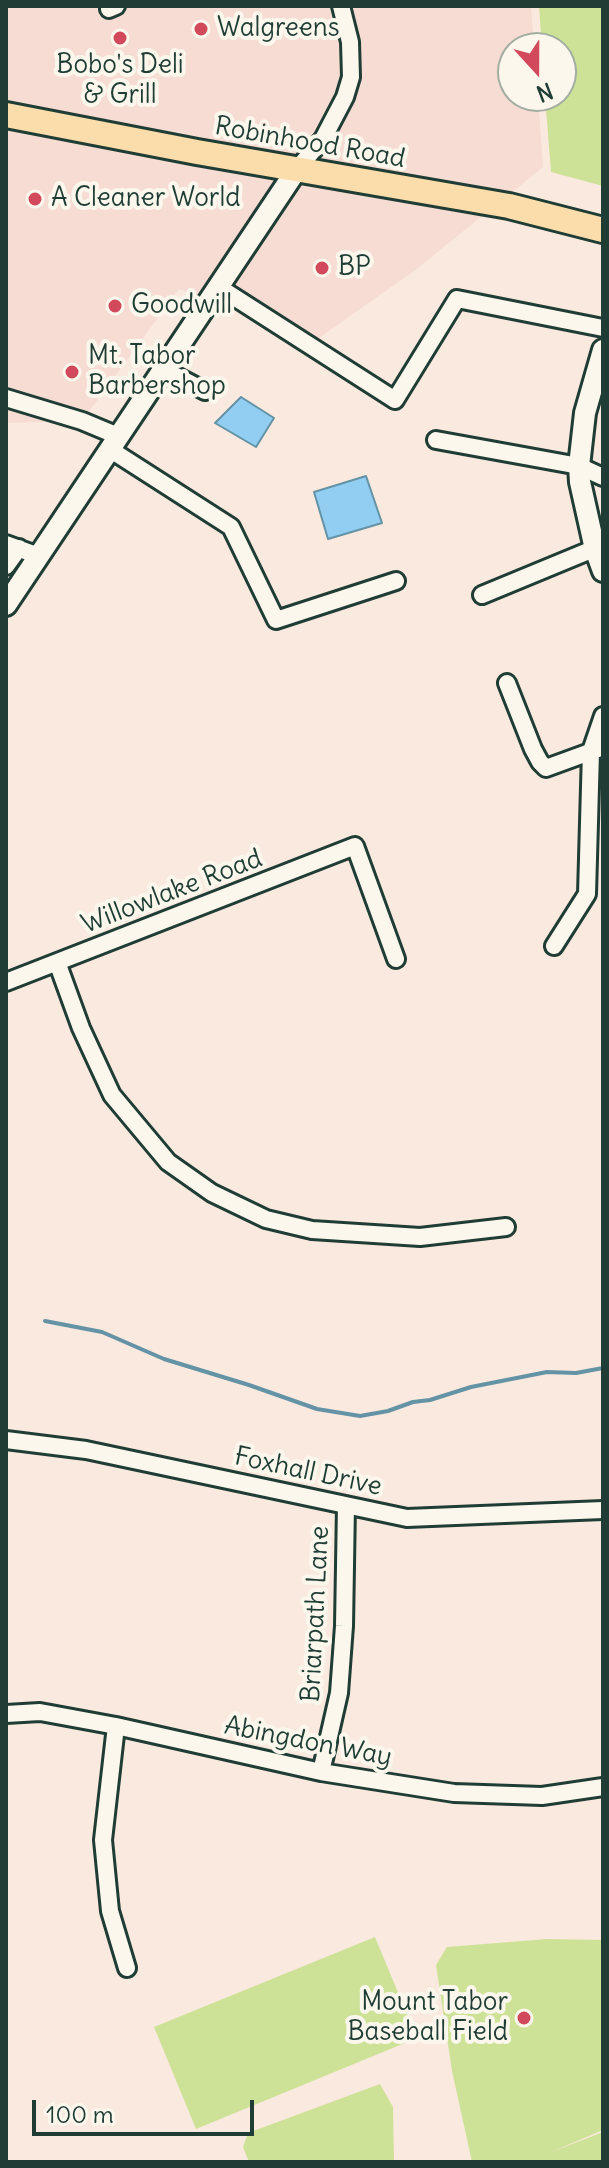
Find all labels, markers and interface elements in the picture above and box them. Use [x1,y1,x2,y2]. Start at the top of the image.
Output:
place label: Walgreens [217,13,340,45]
marker: Walgreens [192,20,210,38]
marker: Bobo's Deli & Grill [111,29,129,47]
north arrow [497,32,577,112]
place label: Bobo's Deli & Grill [56,50,184,112]
text: N [533,77,557,108]
street label: Robinhood Road [212,111,408,175]
place label: A Cleaner World [51,183,241,215]
marker: A Cleaner World [26,190,44,208]
place label: BP [338,252,371,284]
marker: BP [313,259,331,277]
place label: Goodwill [131,290,232,322]
marker: Goodwill [106,297,124,315]
place label: Mt. Tabor Barbershop [88,341,226,402]
marker: Mt. Tabor Barbershop [63,363,81,381]
street label: Willowlake Road [77,843,267,941]
street label: Foxhall Drive [232,1441,384,1503]
street label: Briarpath Lane [296,1525,336,1703]
street label: Abingdon Way [222,1710,394,1774]
place label: Mount Tabor Baseball Field [348,1987,508,2048]
marker: Mount Tabor Baseball Field [515,2009,533,2027]
scale bar [36,2084,258,2134]
text: 100 m [46,2099,114,2129]

